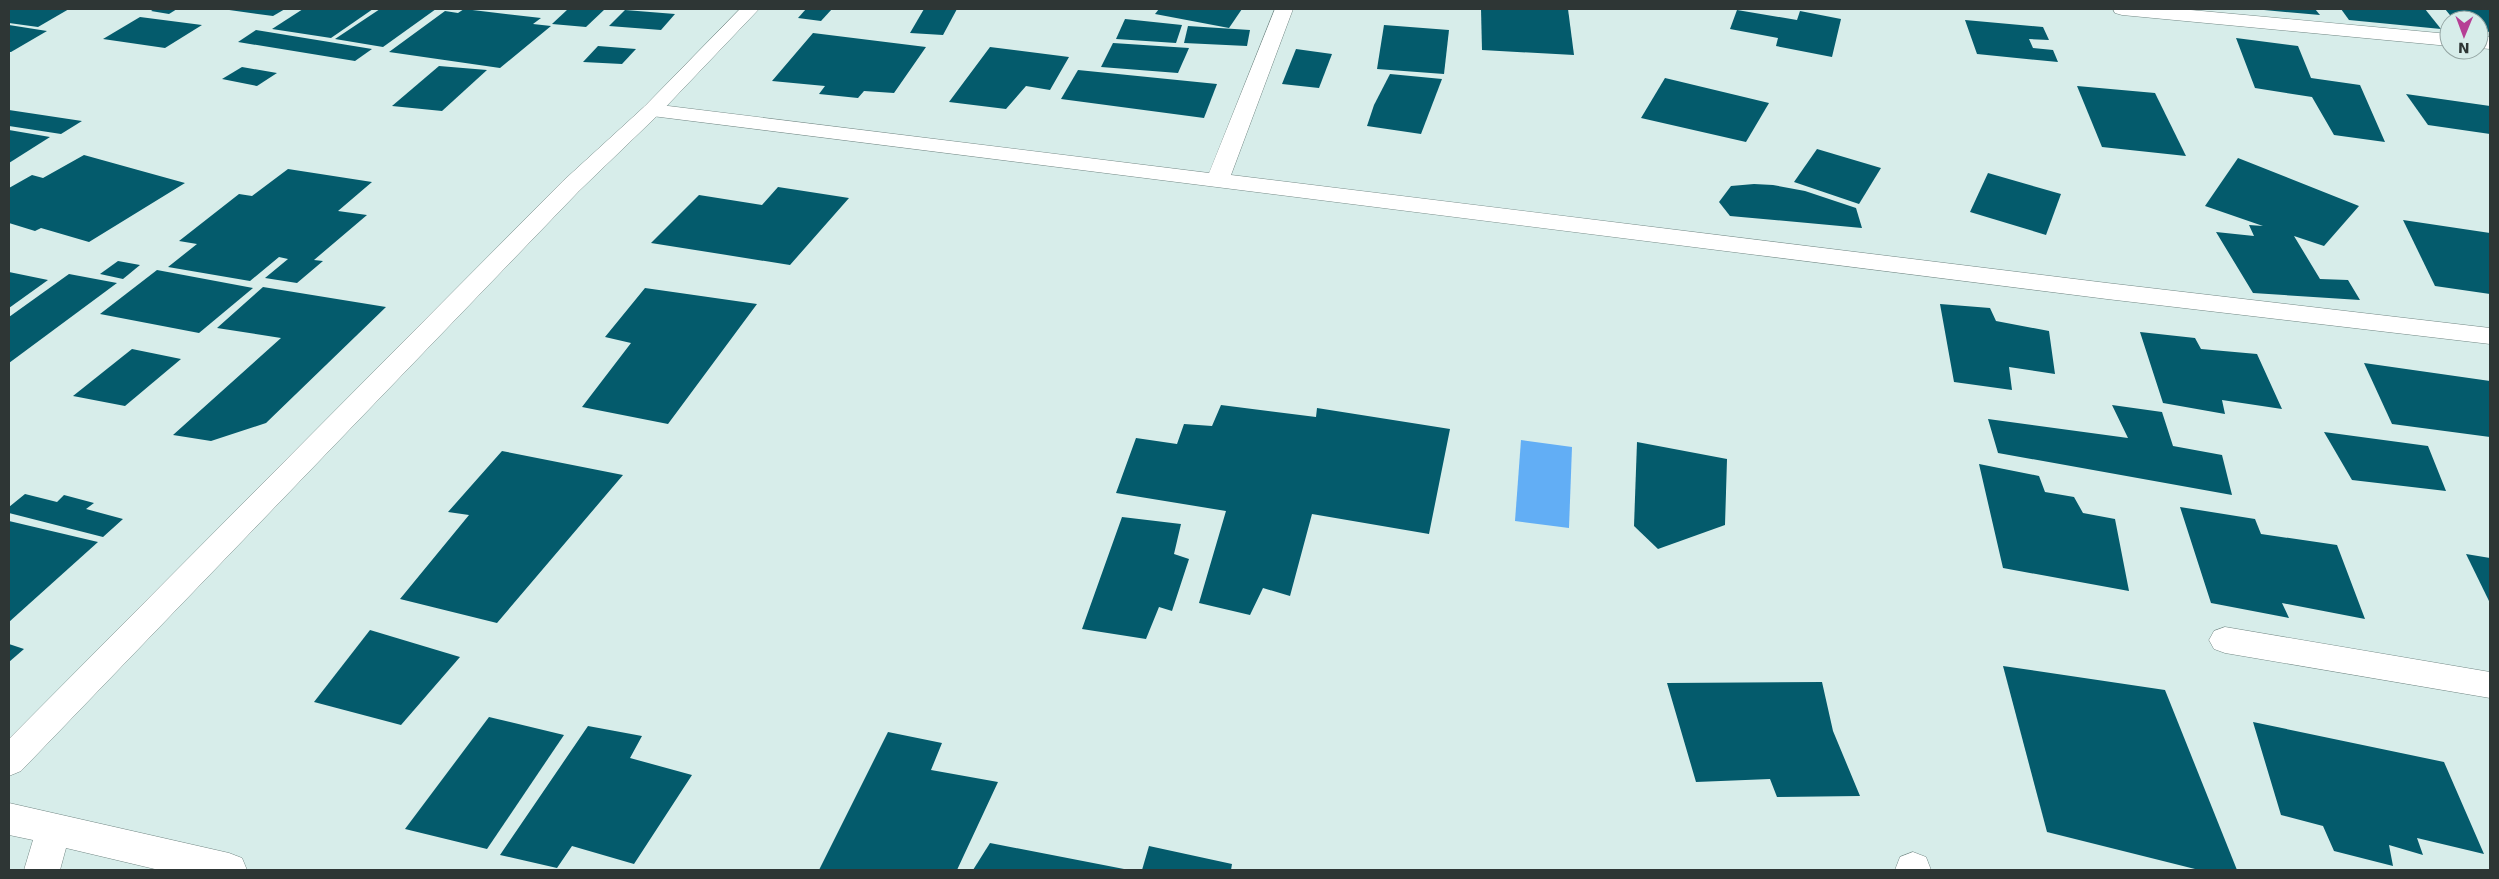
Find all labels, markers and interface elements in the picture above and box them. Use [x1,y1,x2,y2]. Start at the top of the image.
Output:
north arrow [2439,10,2489,60]
text: N [2458,40,2470,56]

